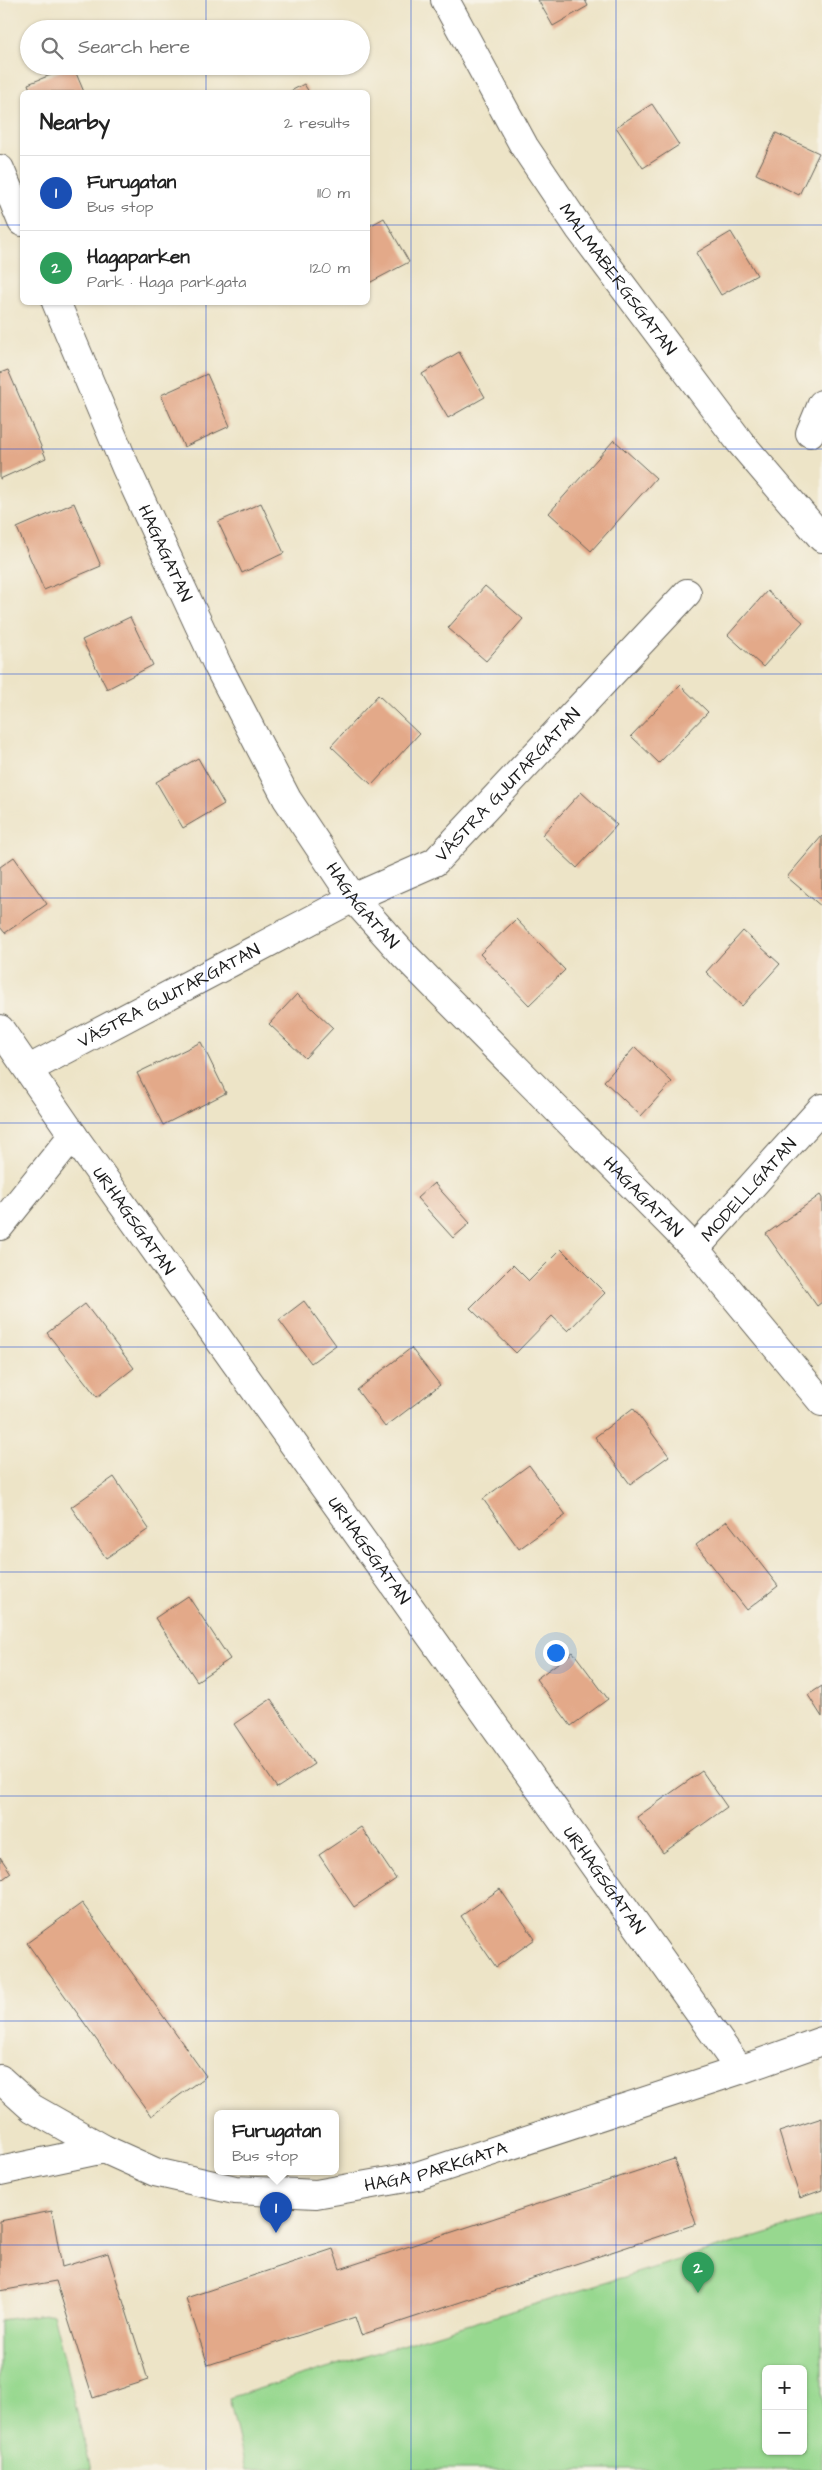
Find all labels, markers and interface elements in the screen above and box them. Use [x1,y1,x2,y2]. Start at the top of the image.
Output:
search box [20,20,370,75]
icon: search [38,34,66,62]
text: Search here [78,34,190,61]
text: Nearby [40,108,110,137]
text: 2 results [284,112,350,134]
text: Furugatan [87,169,176,196]
text: 1 [55,182,57,204]
text: 110 m [317,182,350,204]
text: Bus stop [87,196,153,218]
street label: MALMABERGSGATAN [553,198,683,360]
text: Hagaparken [87,244,190,271]
text: 2 [51,257,61,279]
text: 120 m [310,257,350,279]
text: Park · Haga parkgata [87,271,246,293]
street label: HAGAGATAN [132,500,199,606]
street label: VÄSTRA GJUTARGATAN [429,702,586,867]
street label: HAGAGATAN [320,857,405,954]
street label: VÄSTRA GJUTARGATAN [73,937,264,1054]
street label: MODELLGATAN [695,1132,802,1247]
street label: HAGAGATAN [598,1151,689,1243]
street label: URHAGSGATAN [87,1162,181,1280]
street label: URHAGSGATAN [322,1491,417,1610]
your location [543,1640,569,1666]
street label: URHAGSGATAN [557,1821,652,1939]
popup [214,2110,339,2175]
text: Furugatan [232,2118,321,2145]
street label: HAGA PARKGATA [362,2135,511,2198]
text: Bus stop [232,2145,298,2167]
pin: 1 [260,2192,292,2233]
pin: 2 [682,2252,714,2293]
map controls [762,2365,807,2455]
button: + [762,2365,807,2410]
button: − [762,2410,807,2455]

